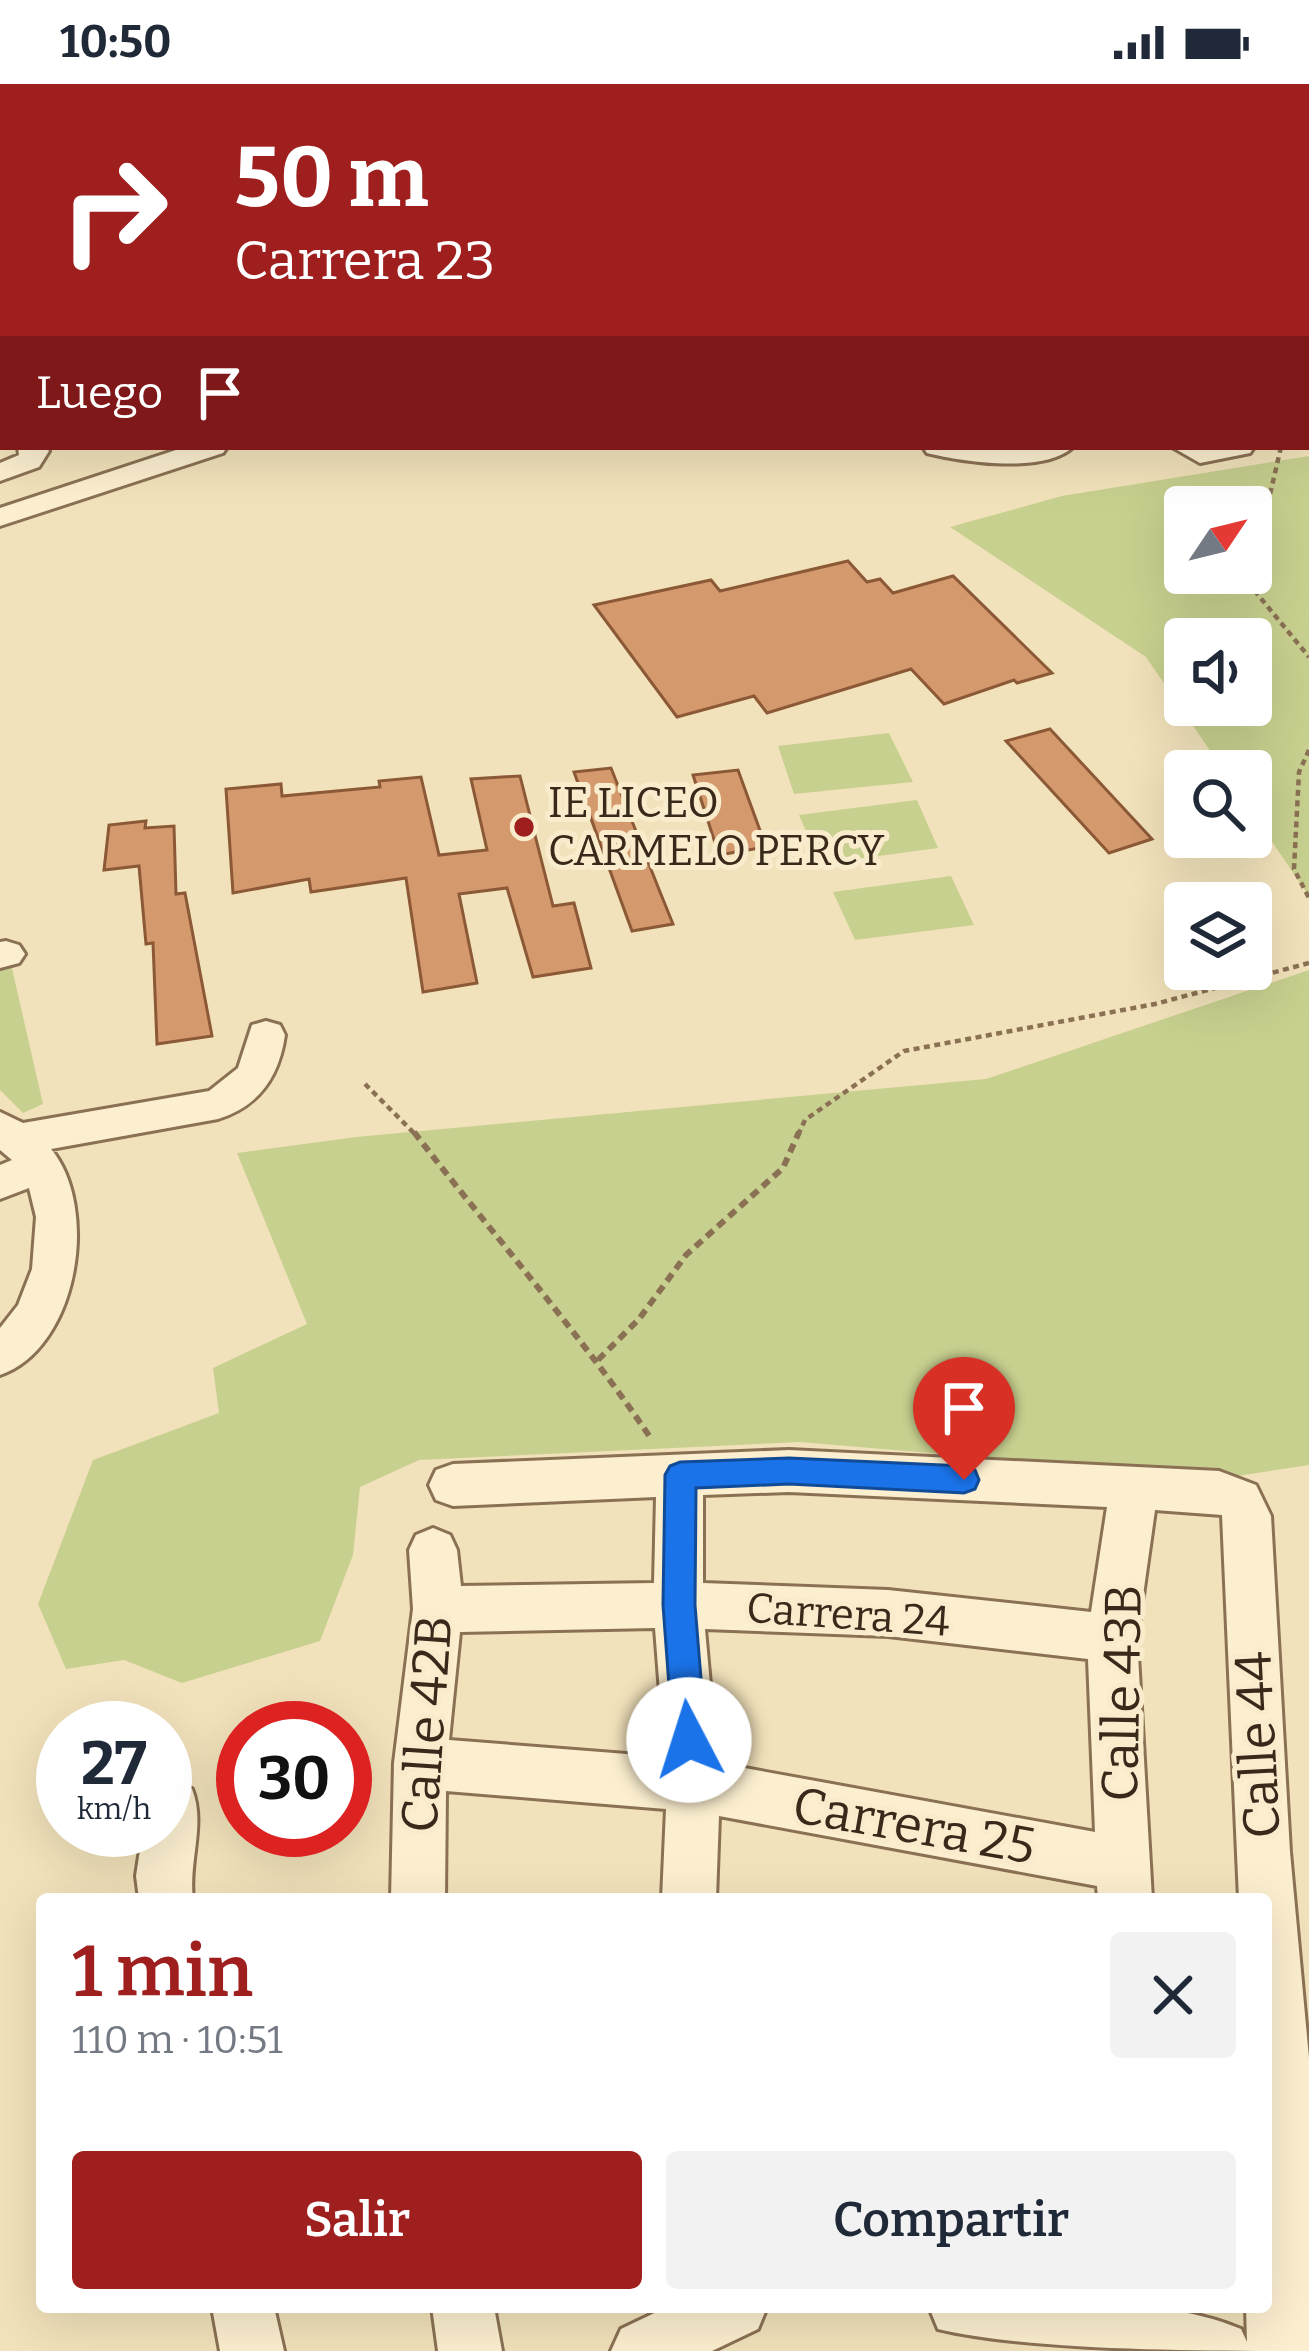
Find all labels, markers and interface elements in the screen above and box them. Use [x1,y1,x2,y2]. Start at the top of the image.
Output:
text: 10:50 [60,15,172,69]
text: 50 m [234,127,429,228]
icon: right [36,132,192,288]
text: Carrera 23 [234,229,495,293]
icon: arrive [187,360,253,426]
text: Luego [36,366,163,420]
north arrow [1164,486,1272,594]
map controls [1164,486,1272,990]
button: sound [1164,618,1272,726]
button: search [1164,750,1272,858]
place label: IE LICEO CARMELO PERCY [548,778,885,876]
marker: IE LICEO CARMELO PERCY [511,814,537,840]
button: layers [1164,882,1272,990]
pin [913,1357,1015,1480]
icon: arrive [931,1375,997,1441]
street label: Carrera 24 [745,1583,951,1647]
street label: Calle 43B [1089,1584,1155,1802]
street label: Calle 42B [388,1613,466,1835]
street label: Calle 44 [1222,1650,1294,1840]
position arrow [626,1677,752,1803]
speed limit sign: 30 [216,1701,372,1857]
text: 27 [81,1728,147,1800]
street label: Carrera 25 [788,1774,1040,1878]
text: km/h [77,1791,151,1827]
text: 1 min [72,1929,253,2015]
button: close [1110,1932,1236,2058]
text: 110 m · 10:51 [72,2017,283,2063]
button: Salir [72,2151,642,2289]
button: Compartir [666,2151,1236,2289]

